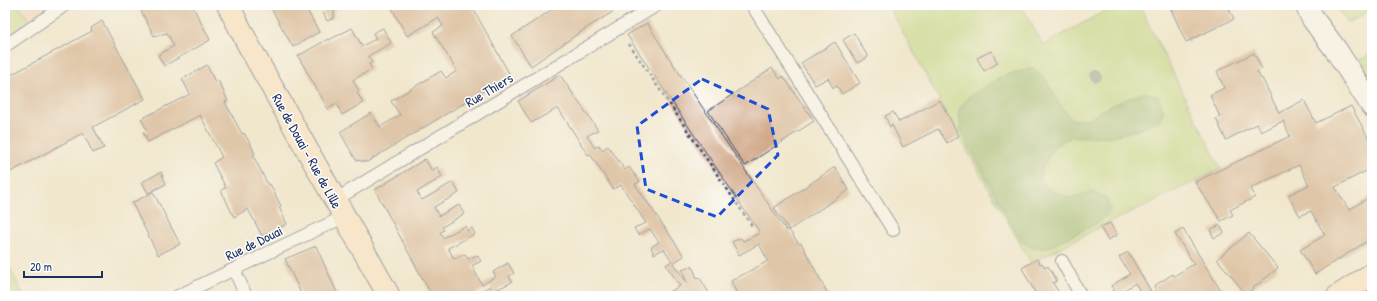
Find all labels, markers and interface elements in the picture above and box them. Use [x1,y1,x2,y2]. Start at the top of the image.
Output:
street label: Rue Thiers [461,68,516,111]
street label: Rue de Douai - Rue de Lille [268,90,347,212]
street label: Rue de Douai [222,221,286,265]
scale bar [24,253,102,279]
text: 20 m [30,258,52,275]

